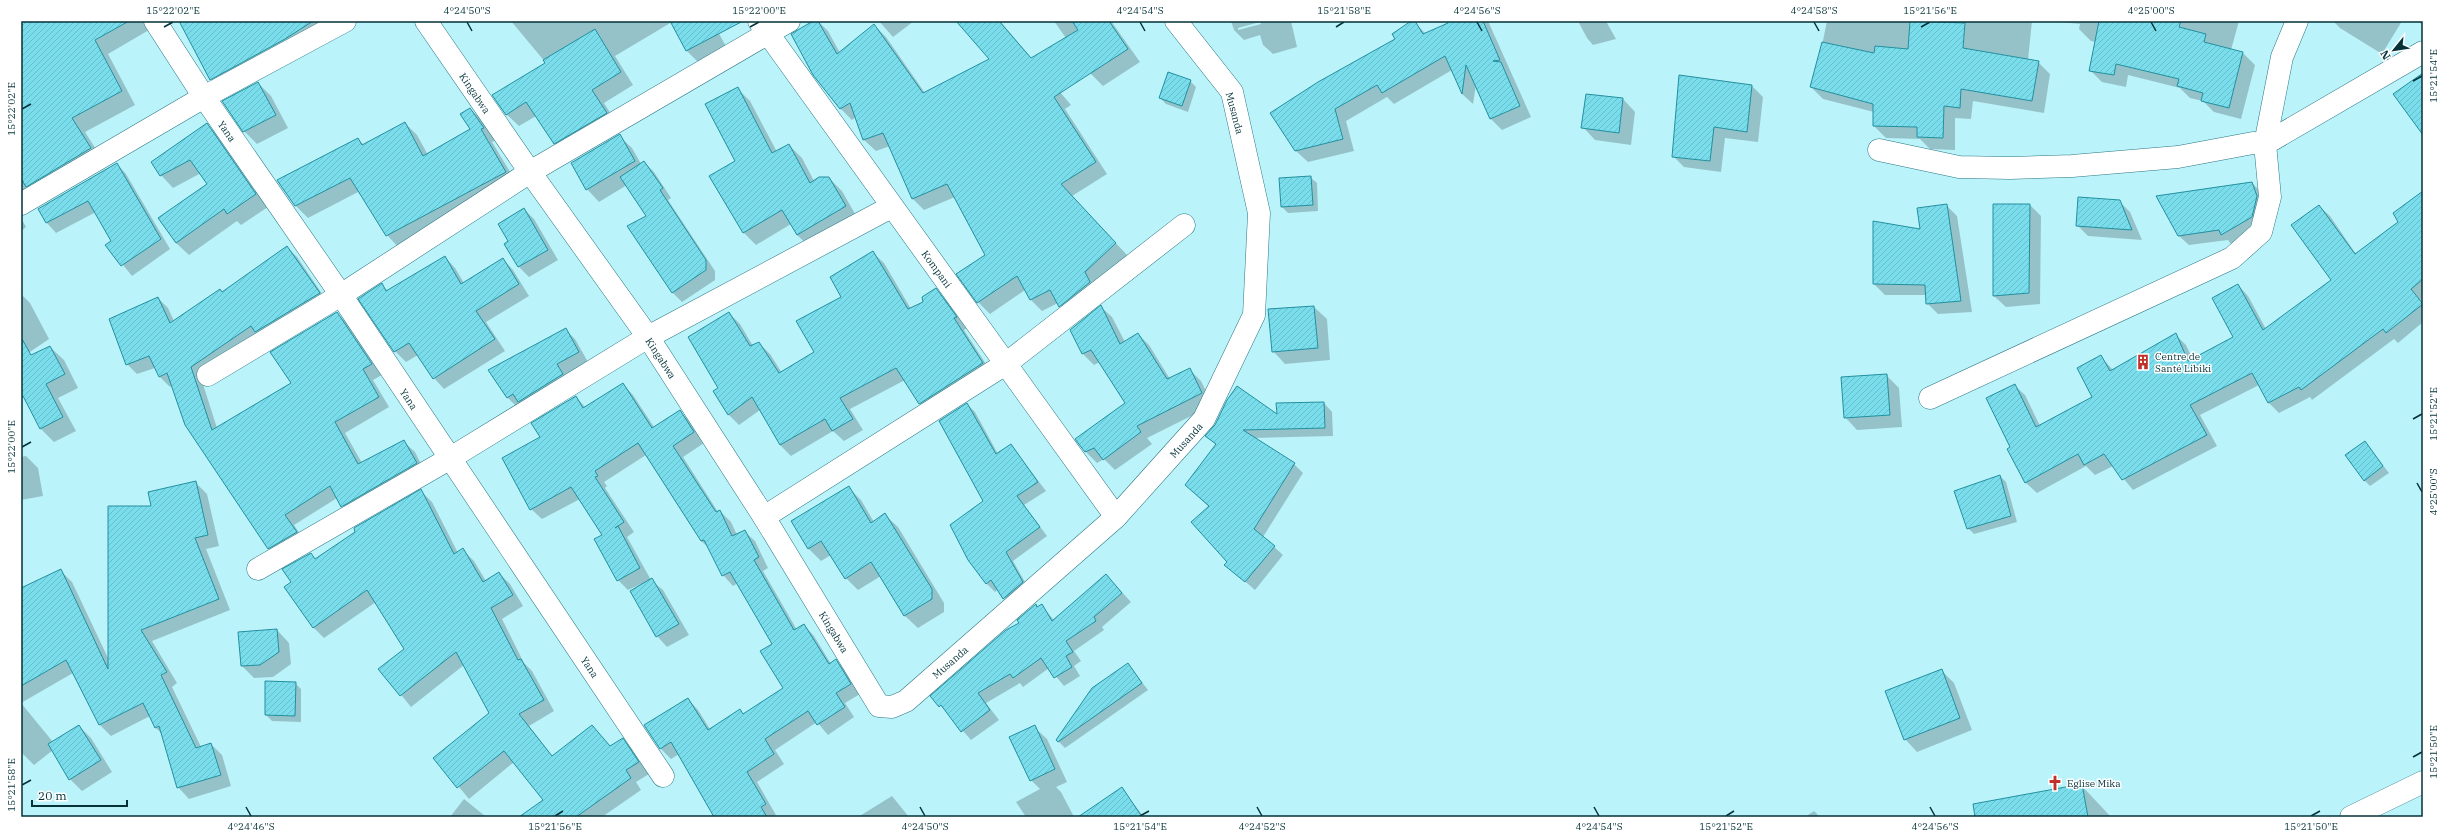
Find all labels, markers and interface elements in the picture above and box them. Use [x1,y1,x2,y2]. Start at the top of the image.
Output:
text: 15°22'02"E [146,4,200,17]
text: 4°24'50"S [443,4,491,17]
text: 15°22'00"E [732,4,786,17]
text: 4°24'54"S [1116,4,1164,17]
text: 15°21'58"E [1317,4,1371,17]
text: 4°24'56"S [1453,4,1501,17]
text: 4°24'58"S [1790,4,1838,17]
text: 15°21'56"E [1903,4,1957,17]
text: 4°25'00"S [2127,4,2175,17]
north arrow [2374,30,2414,70]
text: N [2377,47,2394,62]
text: 15°21'54"E [2427,49,2440,103]
street label: Kingabwa [456,70,493,117]
text: 15°22'02"E [5,82,18,136]
street label: Musanda [1223,91,1247,136]
street label: Yana [215,118,239,145]
street label: Kompani [919,248,955,291]
street label: Kingabwa [642,335,679,382]
place label: Centre de Santé Libiki [2155,350,2211,375]
building icon: Centre de Santé Libiki [2134,353,2152,371]
street label: Yana [397,386,421,413]
text: 15°21'52"E [2427,387,2440,441]
text: 15°22'00"E [5,420,18,474]
street label: Musanda [1167,420,1206,461]
text: 4°25'00"S [2427,468,2440,516]
street label: Kingabwa [816,609,851,656]
street label: Musanda [930,643,971,681]
street label: Yana [578,654,602,681]
text: 15°21'50"E [2427,725,2440,779]
text: 15°21'58"E [5,758,18,812]
church icon: Eglise Mika [2046,774,2064,792]
place label: Eglise Mika [2067,777,2121,790]
scale bar [32,782,127,808]
text: 20 m [38,788,67,803]
text: 4°24'46"S [227,820,275,833]
text: 15°21'56"E [528,820,582,833]
text: 4°24'50"S [901,820,949,833]
text: 15°21'54"E [1113,820,1167,833]
text: 4°24'52"S [1238,820,1286,833]
text: 4°24'54"S [1575,820,1623,833]
text: 15°21'52"E [1699,820,1753,833]
text: 4°24'56"S [1911,820,1959,833]
text: 15°21'50"E [2284,820,2338,833]

